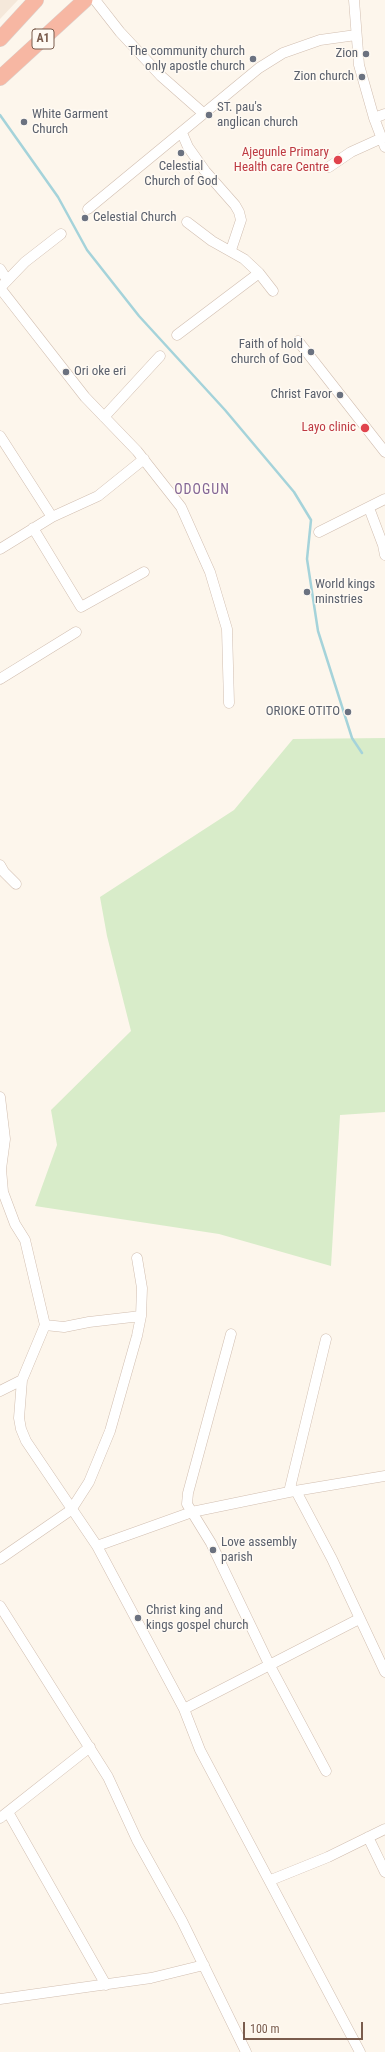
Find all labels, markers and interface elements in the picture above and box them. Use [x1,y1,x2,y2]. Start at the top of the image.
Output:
road number: A1 [32,29,54,49]
place label: The community church only apostle church [128,44,245,75]
place label: Zion [335,46,358,62]
marker: Zion [361,49,371,59]
marker: The community church only apostle church [248,54,258,64]
place label: Zion church [294,69,354,85]
marker: Zion church [357,72,367,82]
place label: ST. pau's anglican church [217,100,298,131]
place label: White Garment Church [32,107,108,138]
marker: ST. pau's anglican church [204,110,214,120]
marker: White Garment Church [19,117,29,127]
place label: Ajegunle Primary Health care Centre [234,145,329,176]
marker: Celestial Church of God [176,148,186,158]
marker: Ajegunle Primary Health care Centre [332,154,344,166]
place label: Celestial Church of God [144,159,218,190]
place label: Celestial Church [93,210,177,226]
marker: Celestial Church [80,213,90,223]
place label: Faith of hold church of God [231,337,303,368]
marker: Faith of hold church of God [306,347,316,357]
place label: Ori oke eri [74,364,126,380]
marker: Ori oke eri [61,367,71,377]
place label: Christ Favor [271,387,332,403]
marker: Christ Favor [335,390,345,400]
place label: Layo clinic [302,420,356,436]
marker: Layo clinic [359,422,371,434]
district label: ODOGUN [174,482,230,498]
place label: World kings minstries [315,577,375,608]
marker: World kings minstries [302,587,312,597]
place label: ORIOKE OTITO [266,704,340,720]
marker: ORIOKE OTITO [343,707,353,717]
place label: Love assembly parish [221,1535,297,1566]
marker: Love assembly parish [208,1545,218,1555]
place label: Christ king and kings gospel church [146,1603,248,1634]
marker: Christ king and kings gospel church [133,1613,143,1623]
scale bar [245,2014,365,2040]
text: 100 m [250,2022,280,2036]

